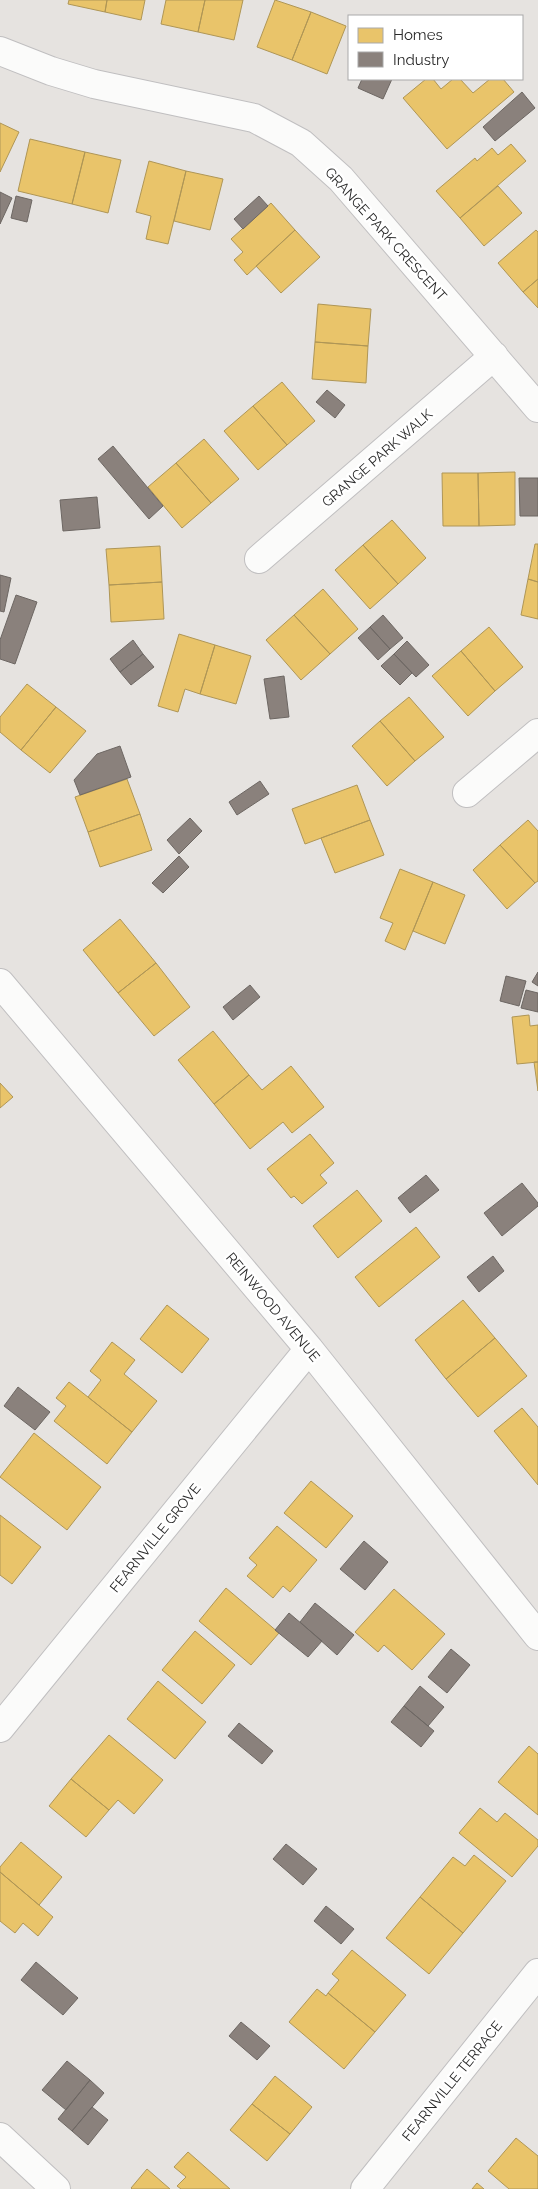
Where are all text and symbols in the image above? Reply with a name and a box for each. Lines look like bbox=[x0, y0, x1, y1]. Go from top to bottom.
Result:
legend bbox=[348, 15, 523, 80]
text: Homes bbox=[393, 26, 443, 44]
text: Industry bbox=[393, 51, 449, 69]
street label: GRANGE PARK CRESCENT bbox=[322, 164, 450, 304]
street label: GRANGE PARK WALK bbox=[319, 406, 435, 510]
street label: REINWOOD AVENUE bbox=[223, 1249, 323, 1365]
street label: FEARNVILLE GROVE bbox=[106, 1481, 204, 1595]
street label: FEARNVILLE TERRACE bbox=[399, 2018, 505, 2144]

